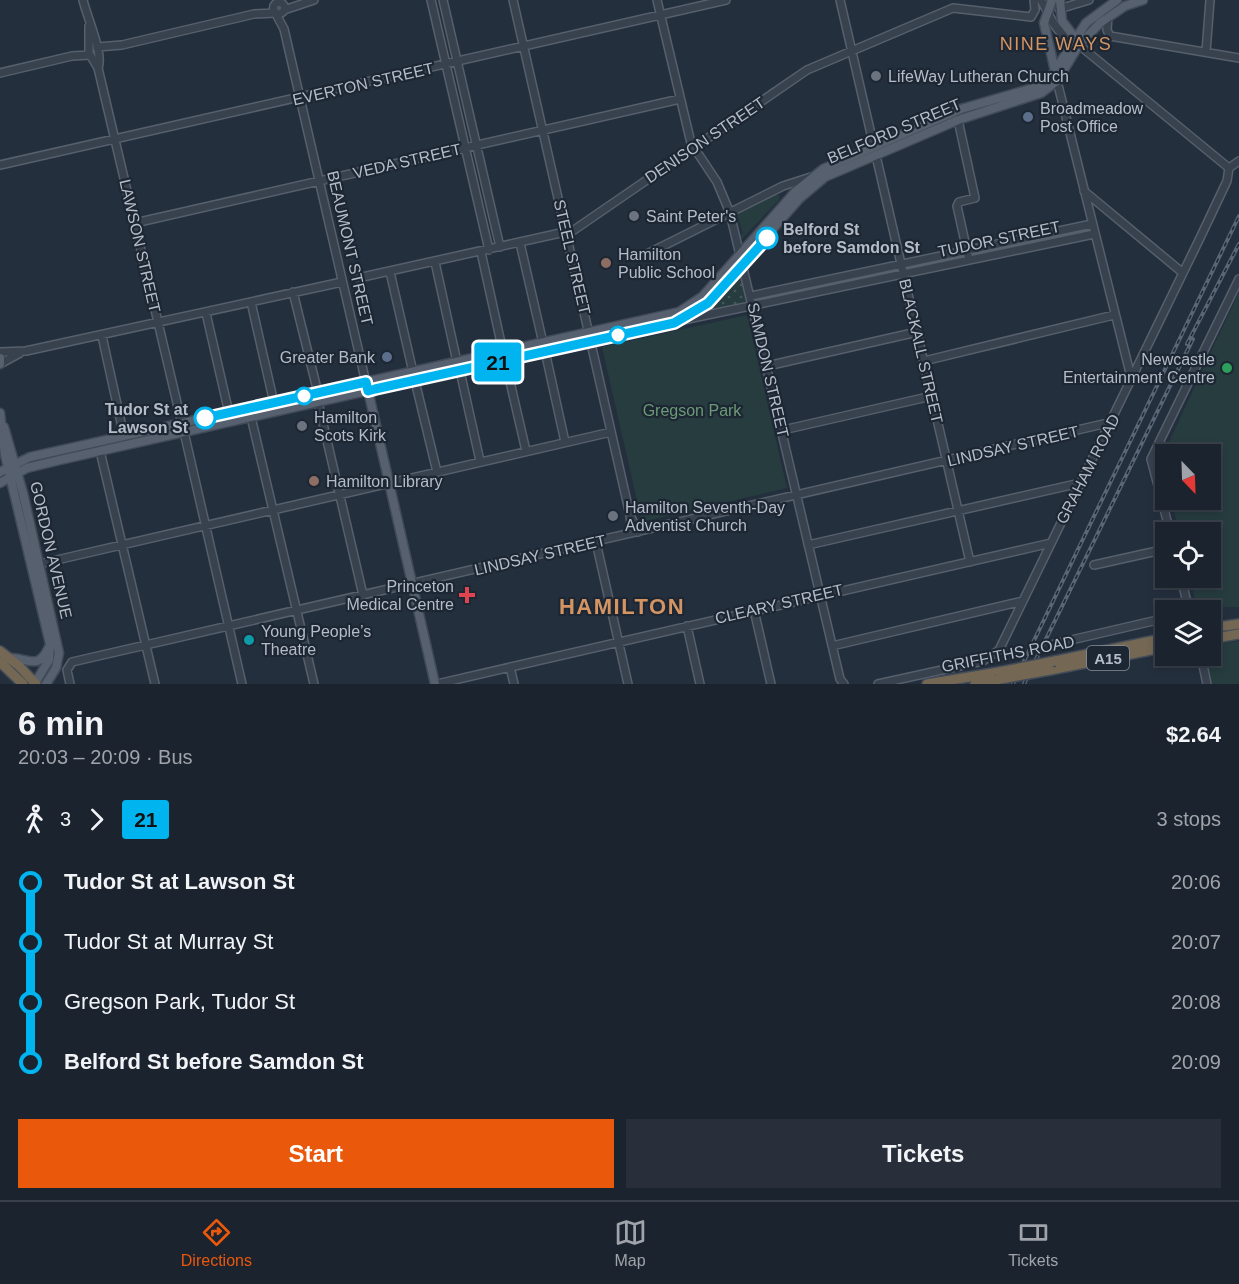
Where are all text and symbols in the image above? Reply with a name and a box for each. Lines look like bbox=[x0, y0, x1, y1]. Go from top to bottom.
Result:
district label: NINE WAYS bbox=[1000, 34, 1112, 54]
street label: EVERTON STREET bbox=[291, 59, 435, 109]
place label: LifeWay Lutheran Church bbox=[888, 68, 1069, 85]
marker: LifeWay Lutheran Church bbox=[869, 69, 883, 83]
street label: DENISON STREET bbox=[642, 94, 768, 186]
street label: BELFORD STREET bbox=[825, 95, 963, 167]
place label: Broadmeadow Post Office bbox=[1040, 100, 1144, 135]
marker: Broadmeadow Post Office bbox=[1021, 110, 1035, 124]
street label: VEDA STREET bbox=[351, 140, 463, 182]
street label: BEAUMONT STREET bbox=[324, 169, 376, 327]
street label: LAWSON STREET bbox=[116, 178, 164, 315]
street label: STEEL STREET bbox=[550, 198, 594, 316]
place label: Saint Peter's bbox=[646, 208, 736, 225]
marker: Saint Peter's bbox=[627, 209, 641, 223]
street label: TUDOR STREET bbox=[936, 218, 1062, 260]
place label: Belford St before Samdon St bbox=[783, 221, 921, 256]
marker: Belford St before Samdon St bbox=[756, 227, 778, 249]
place label: Hamilton Public School bbox=[618, 246, 715, 281]
marker: Hamilton Public School bbox=[599, 256, 613, 270]
street label: BLACKALL STREET bbox=[896, 277, 946, 425]
street label: SAMDON STREET bbox=[744, 301, 792, 439]
unlabelled marker bbox=[609, 326, 627, 344]
line badge: 21 bbox=[471, 342, 525, 382]
place label: Greater Bank bbox=[280, 349, 376, 366]
marker: Greater Bank bbox=[380, 350, 394, 364]
text: 21 bbox=[486, 351, 510, 374]
place label: Newcastle Entertainment Centre bbox=[1063, 351, 1215, 386]
marker: Newcastle Entertainment Centre bbox=[1220, 361, 1234, 375]
unlabelled marker bbox=[295, 387, 313, 405]
place label: Tudor St at Lawson St bbox=[105, 401, 189, 436]
park label: Gregson Park bbox=[643, 402, 742, 419]
marker: Tudor St at Lawson St bbox=[194, 407, 216, 429]
place label: Hamilton Scots Kirk bbox=[314, 409, 387, 444]
street label: GRAHAM ROAD bbox=[1053, 411, 1123, 527]
marker: Hamilton Scots Kirk bbox=[295, 419, 309, 433]
street label: LINDSAY STREET bbox=[946, 423, 1081, 469]
north arrow bbox=[1155, 444, 1221, 510]
map controls bbox=[1155, 444, 1221, 666]
place label: Hamilton Library bbox=[326, 473, 442, 490]
marker: Hamilton Library bbox=[307, 474, 321, 488]
street label: GORDON AVENUE bbox=[27, 480, 75, 620]
place label: Hamilton Seventh-Day Adventist Church bbox=[625, 499, 785, 534]
marker: Hamilton Seventh-Day Adventist Church bbox=[606, 509, 620, 523]
button: locate bbox=[1155, 522, 1221, 588]
street label: LINDSAY STREET bbox=[473, 532, 608, 578]
place label: Princeton Medical Centre bbox=[346, 578, 454, 613]
street label: CLEARY STREET bbox=[713, 581, 845, 627]
marker: Princeton Medical Centre bbox=[458, 586, 476, 604]
district label: HAMILTON bbox=[559, 594, 685, 619]
button: layers bbox=[1155, 600, 1221, 666]
place label: Young People’s Theatre bbox=[261, 623, 371, 658]
marker: Young People’s Theatre bbox=[242, 633, 256, 647]
street label: GRIFFITHS ROAD bbox=[940, 633, 1076, 675]
road number: A15 bbox=[1087, 646, 1129, 670]
text: 6 min bbox=[18, 705, 104, 742]
text: $2.64 bbox=[1166, 722, 1221, 747]
text: 20:03 – 20:09 · Bus bbox=[18, 746, 193, 768]
icon: walk bbox=[18, 803, 51, 836]
icon: forward bbox=[80, 803, 113, 836]
text: 3 bbox=[60, 808, 71, 830]
text: 21 bbox=[134, 808, 157, 831]
text: 3 stops bbox=[1157, 808, 1221, 830]
text: Tudor St at Lawson St bbox=[64, 869, 295, 894]
text: 20:06 bbox=[1171, 871, 1221, 893]
text: Tudor St at Murray St bbox=[64, 929, 273, 954]
text: 20:07 bbox=[1171, 931, 1221, 953]
text: Gregson Park, Tudor St bbox=[64, 989, 295, 1014]
text: 20:08 bbox=[1171, 991, 1221, 1013]
text: Belford St before Samdon St bbox=[64, 1049, 363, 1074]
text: 20:09 bbox=[1171, 1051, 1221, 1073]
button: Start bbox=[18, 1119, 614, 1188]
button: Tickets bbox=[626, 1119, 1221, 1188]
tab: Directions bbox=[181, 1216, 252, 1270]
tab: Map bbox=[614, 1216, 647, 1270]
tab: Tickets bbox=[1008, 1216, 1058, 1270]

